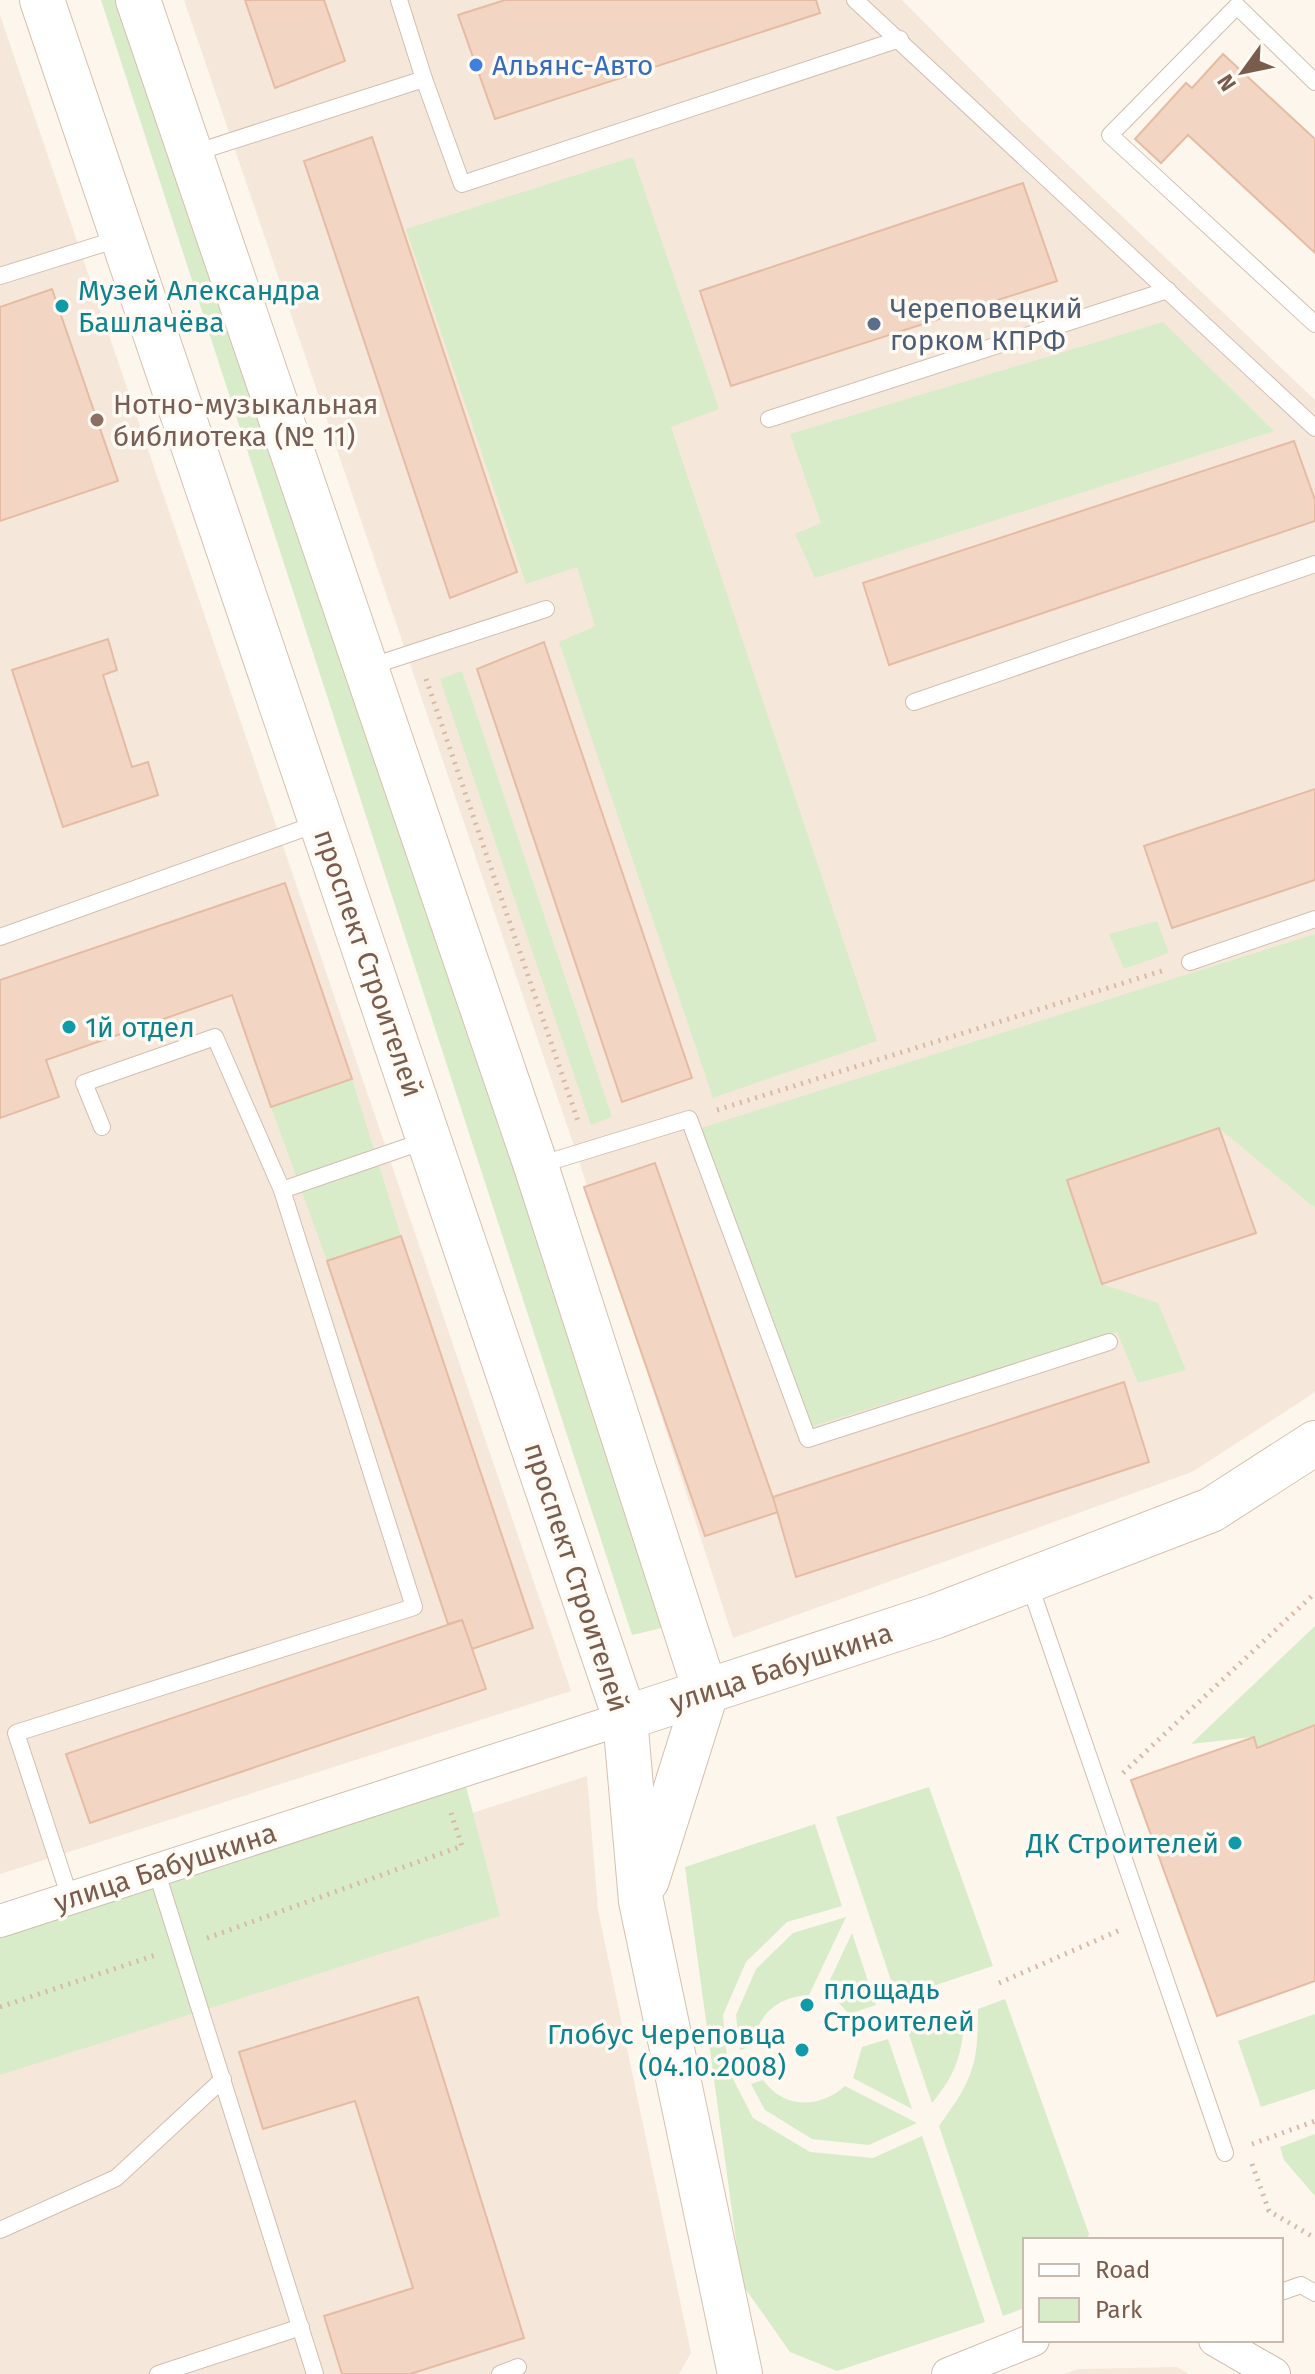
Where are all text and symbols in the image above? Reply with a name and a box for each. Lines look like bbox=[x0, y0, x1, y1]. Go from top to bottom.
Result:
north arrow bbox=[1203, 32, 1283, 112]
place label: Альянс-Авто bbox=[492, 49, 653, 82]
marker: Альянс-Авто bbox=[467, 56, 485, 74]
text: N bbox=[1211, 69, 1242, 96]
place label: Музей Александра Башлачёва bbox=[78, 274, 321, 339]
place label: Череповецкий горком КПРФ bbox=[890, 292, 1083, 357]
marker: Музей Александра Башлачёва bbox=[53, 297, 71, 315]
marker: Череповецкий горком КПРФ bbox=[865, 315, 883, 333]
place label: Нотно-музыкальная библиотека (№ 11) bbox=[113, 388, 378, 453]
marker: Нотно-музыкальная библиотека (№ 11) bbox=[88, 411, 106, 429]
street label: проспект Строителей bbox=[307, 825, 430, 1101]
place label: 1й отдел bbox=[85, 1011, 195, 1044]
marker: 1й отдел bbox=[60, 1018, 78, 1036]
street label: проспект Строителей bbox=[517, 1438, 636, 1716]
street label: улица Бабушкина bbox=[666, 1616, 897, 1719]
street label: улица Бабушкина bbox=[50, 1816, 281, 1919]
place label: ДК Строителей bbox=[1025, 1827, 1219, 1860]
marker: ДК Строителей bbox=[1226, 1834, 1244, 1852]
place label: площадь Строителей bbox=[823, 1973, 975, 2038]
marker: площадь Строителей bbox=[798, 1996, 816, 2014]
place label: Глобус Череповца (04.10.2008) bbox=[547, 2018, 786, 2083]
marker: Глобус Череповца (04.10.2008) bbox=[793, 2041, 811, 2059]
legend bbox=[1023, 2238, 1283, 2342]
text: Road bbox=[1095, 2256, 1150, 2284]
text: Park bbox=[1095, 2296, 1143, 2324]

